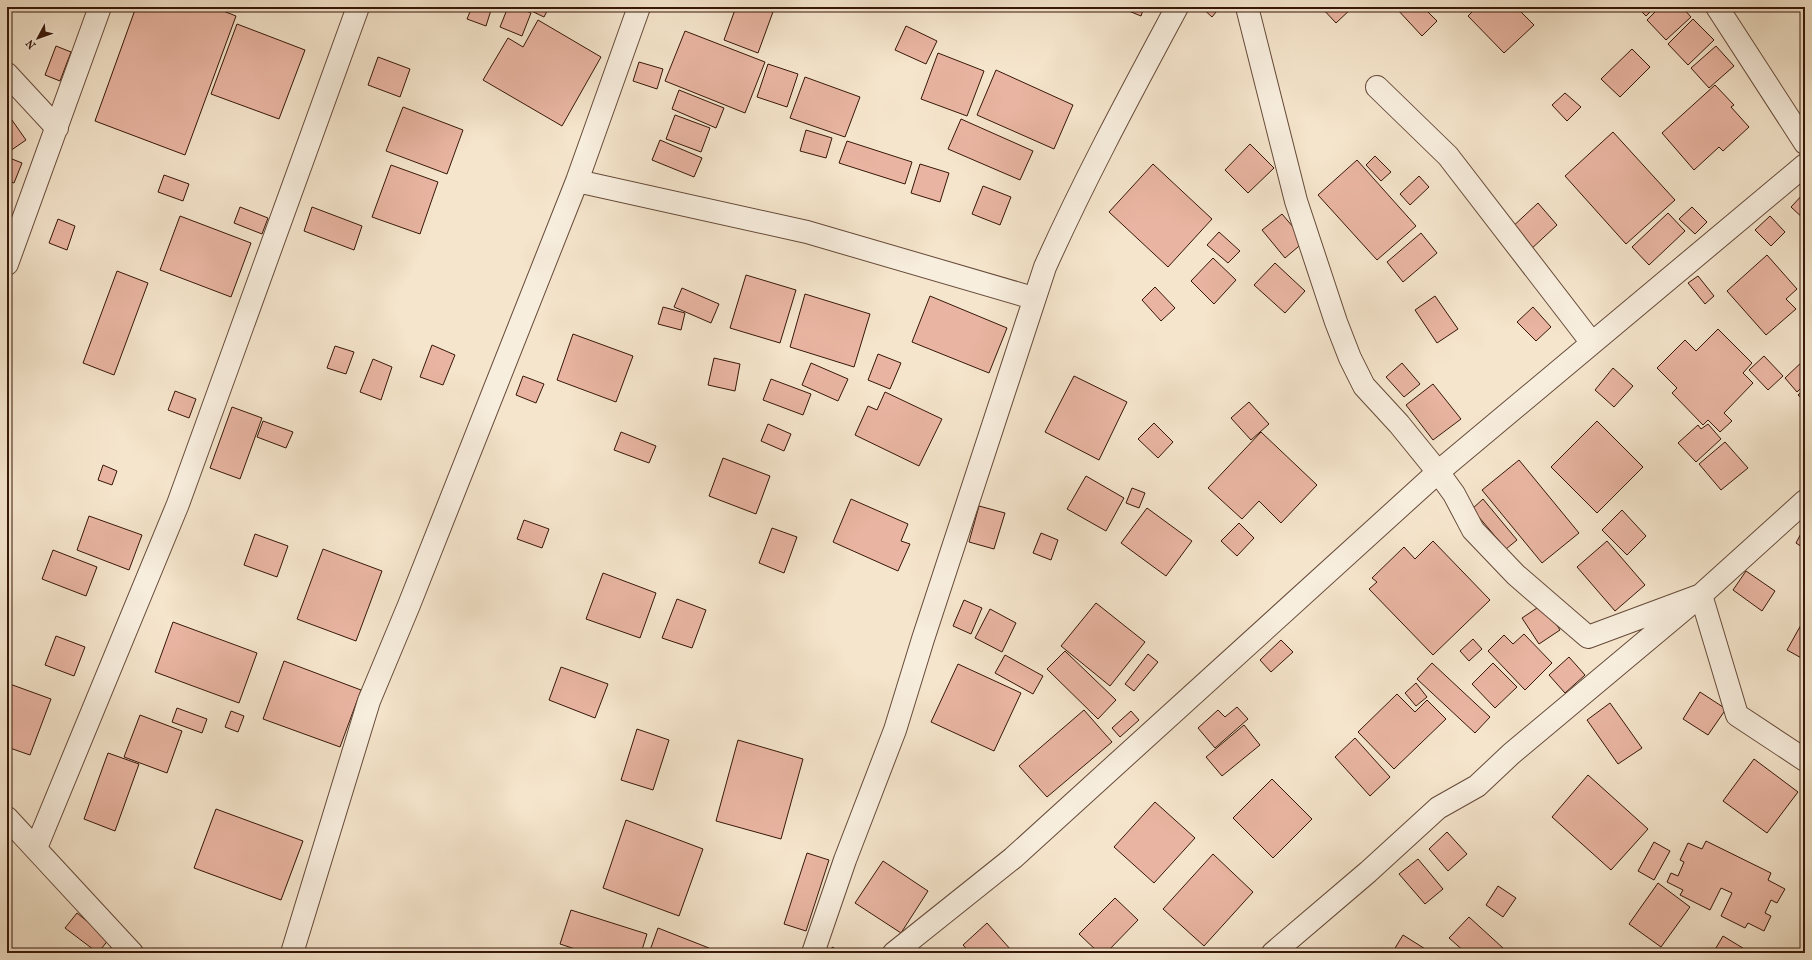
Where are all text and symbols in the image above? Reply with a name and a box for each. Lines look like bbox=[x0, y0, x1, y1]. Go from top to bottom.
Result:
north arrow bbox=[18, 18, 58, 58]
text: N bbox=[23, 36, 38, 52]

